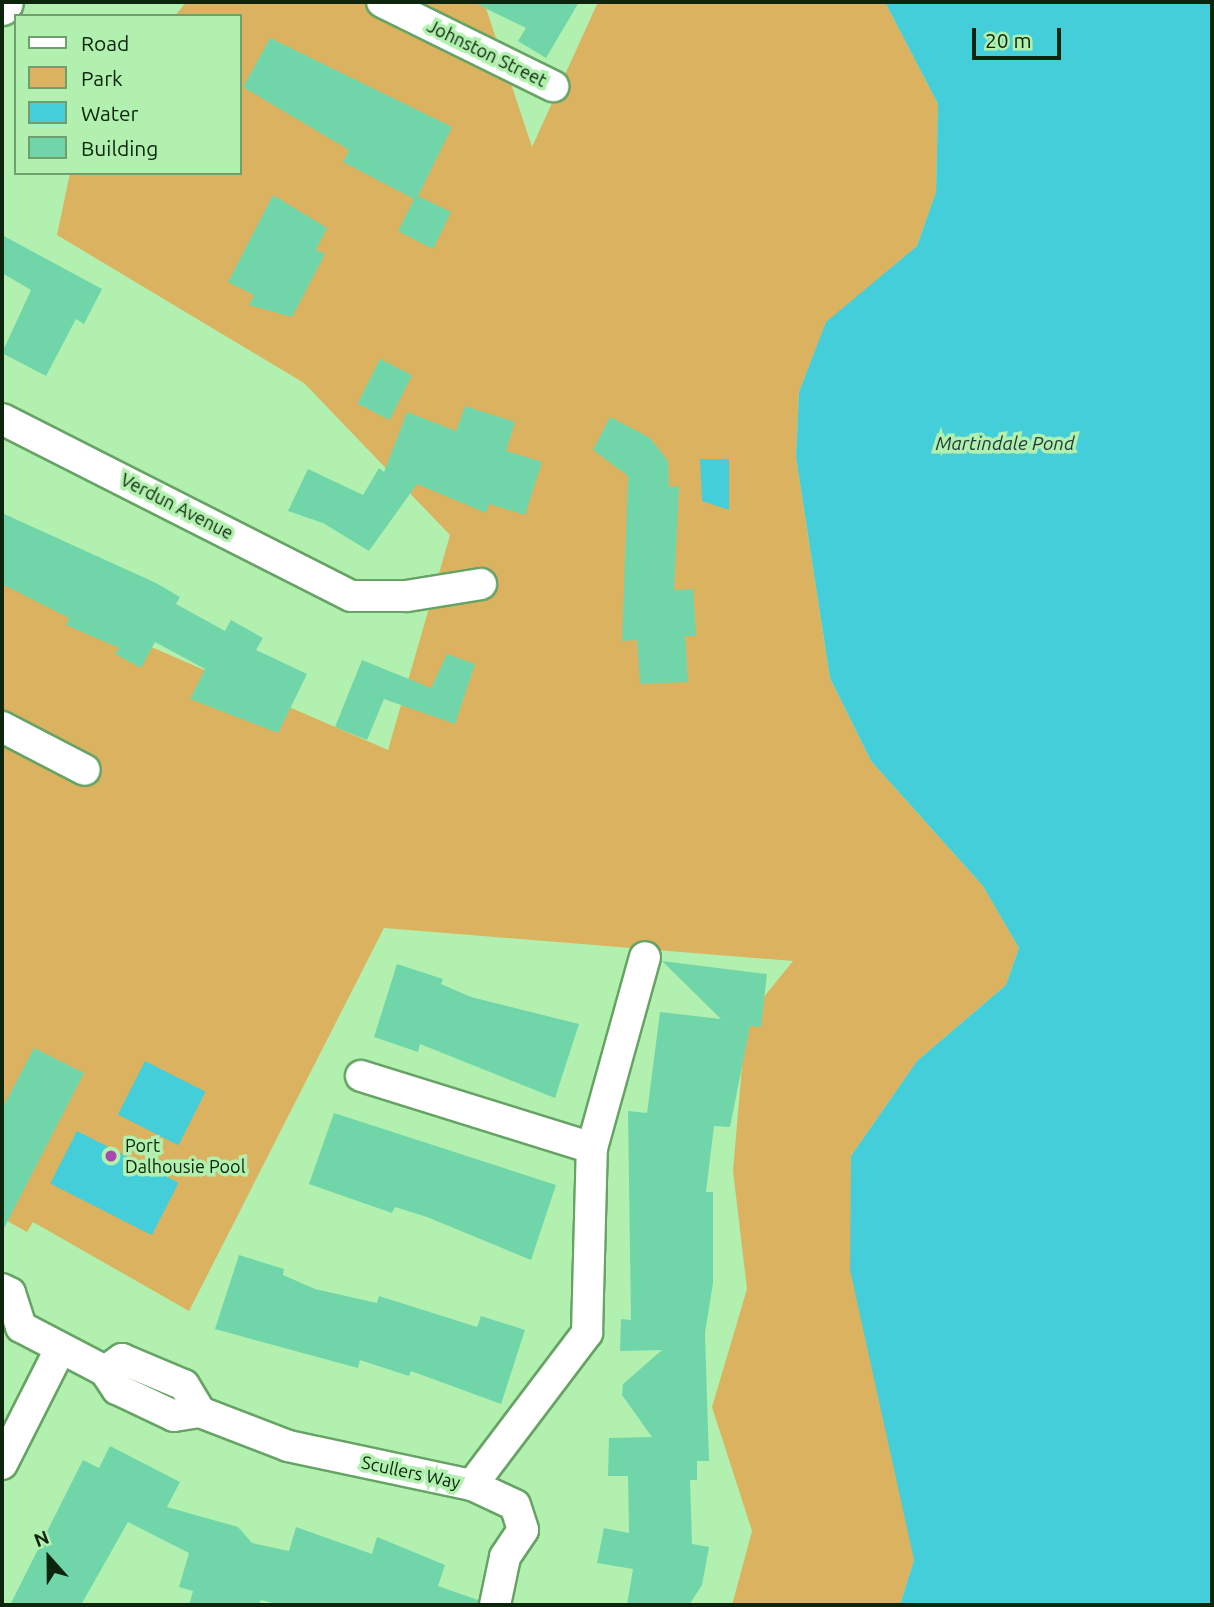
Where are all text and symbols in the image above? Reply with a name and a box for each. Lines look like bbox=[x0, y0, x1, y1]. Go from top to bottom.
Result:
legend bbox=[14, 14, 242, 175]
scale bar bbox=[976, 14, 1065, 58]
street label: Johnston Street bbox=[424, 15, 550, 91]
text: 20 m bbox=[985, 28, 1032, 52]
text: Road bbox=[81, 31, 129, 55]
text: Park bbox=[81, 66, 123, 90]
text: Water bbox=[81, 101, 139, 125]
text: Building bbox=[81, 136, 158, 160]
water label: Martindale Pond bbox=[936, 433, 1074, 455]
street label: Verdun Avenue bbox=[117, 468, 237, 544]
place label: Port Dalhousie Pool bbox=[125, 1135, 245, 1178]
marker: Port Dalhousie Pool bbox=[103, 1148, 119, 1164]
street label: Scullers Way bbox=[360, 1451, 462, 1493]
north arrow bbox=[14, 1523, 84, 1593]
text: N bbox=[31, 1526, 52, 1551]

